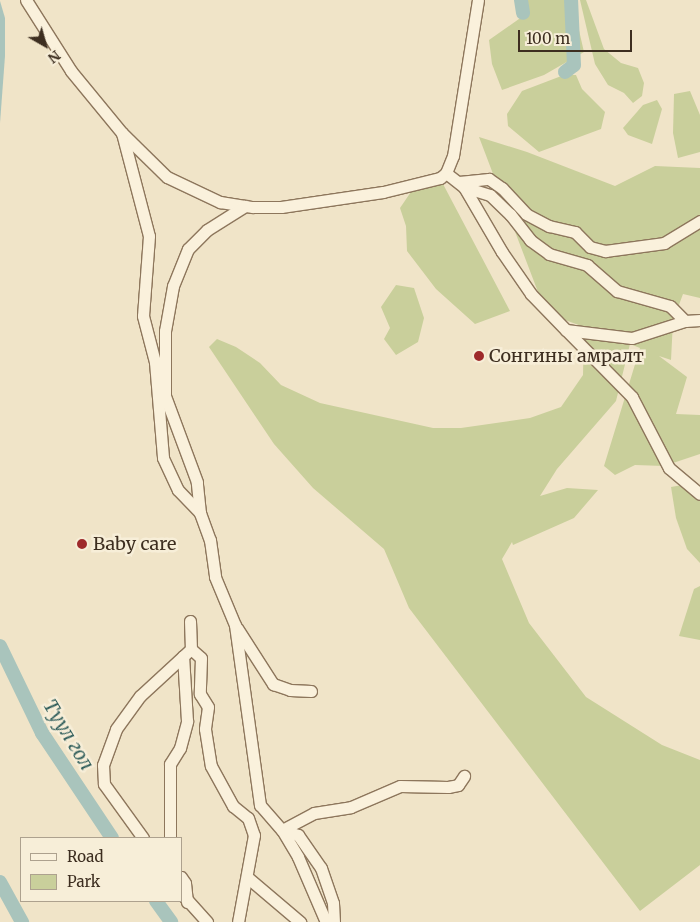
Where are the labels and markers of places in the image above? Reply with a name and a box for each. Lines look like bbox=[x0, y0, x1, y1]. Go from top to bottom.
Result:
place label: Сонгины амралт bbox=[489, 345, 644, 367]
marker: Сонгины амралт bbox=[473, 350, 485, 362]
place label: Baby care bbox=[93, 533, 176, 555]
marker: Baby care bbox=[75, 537, 89, 551]

